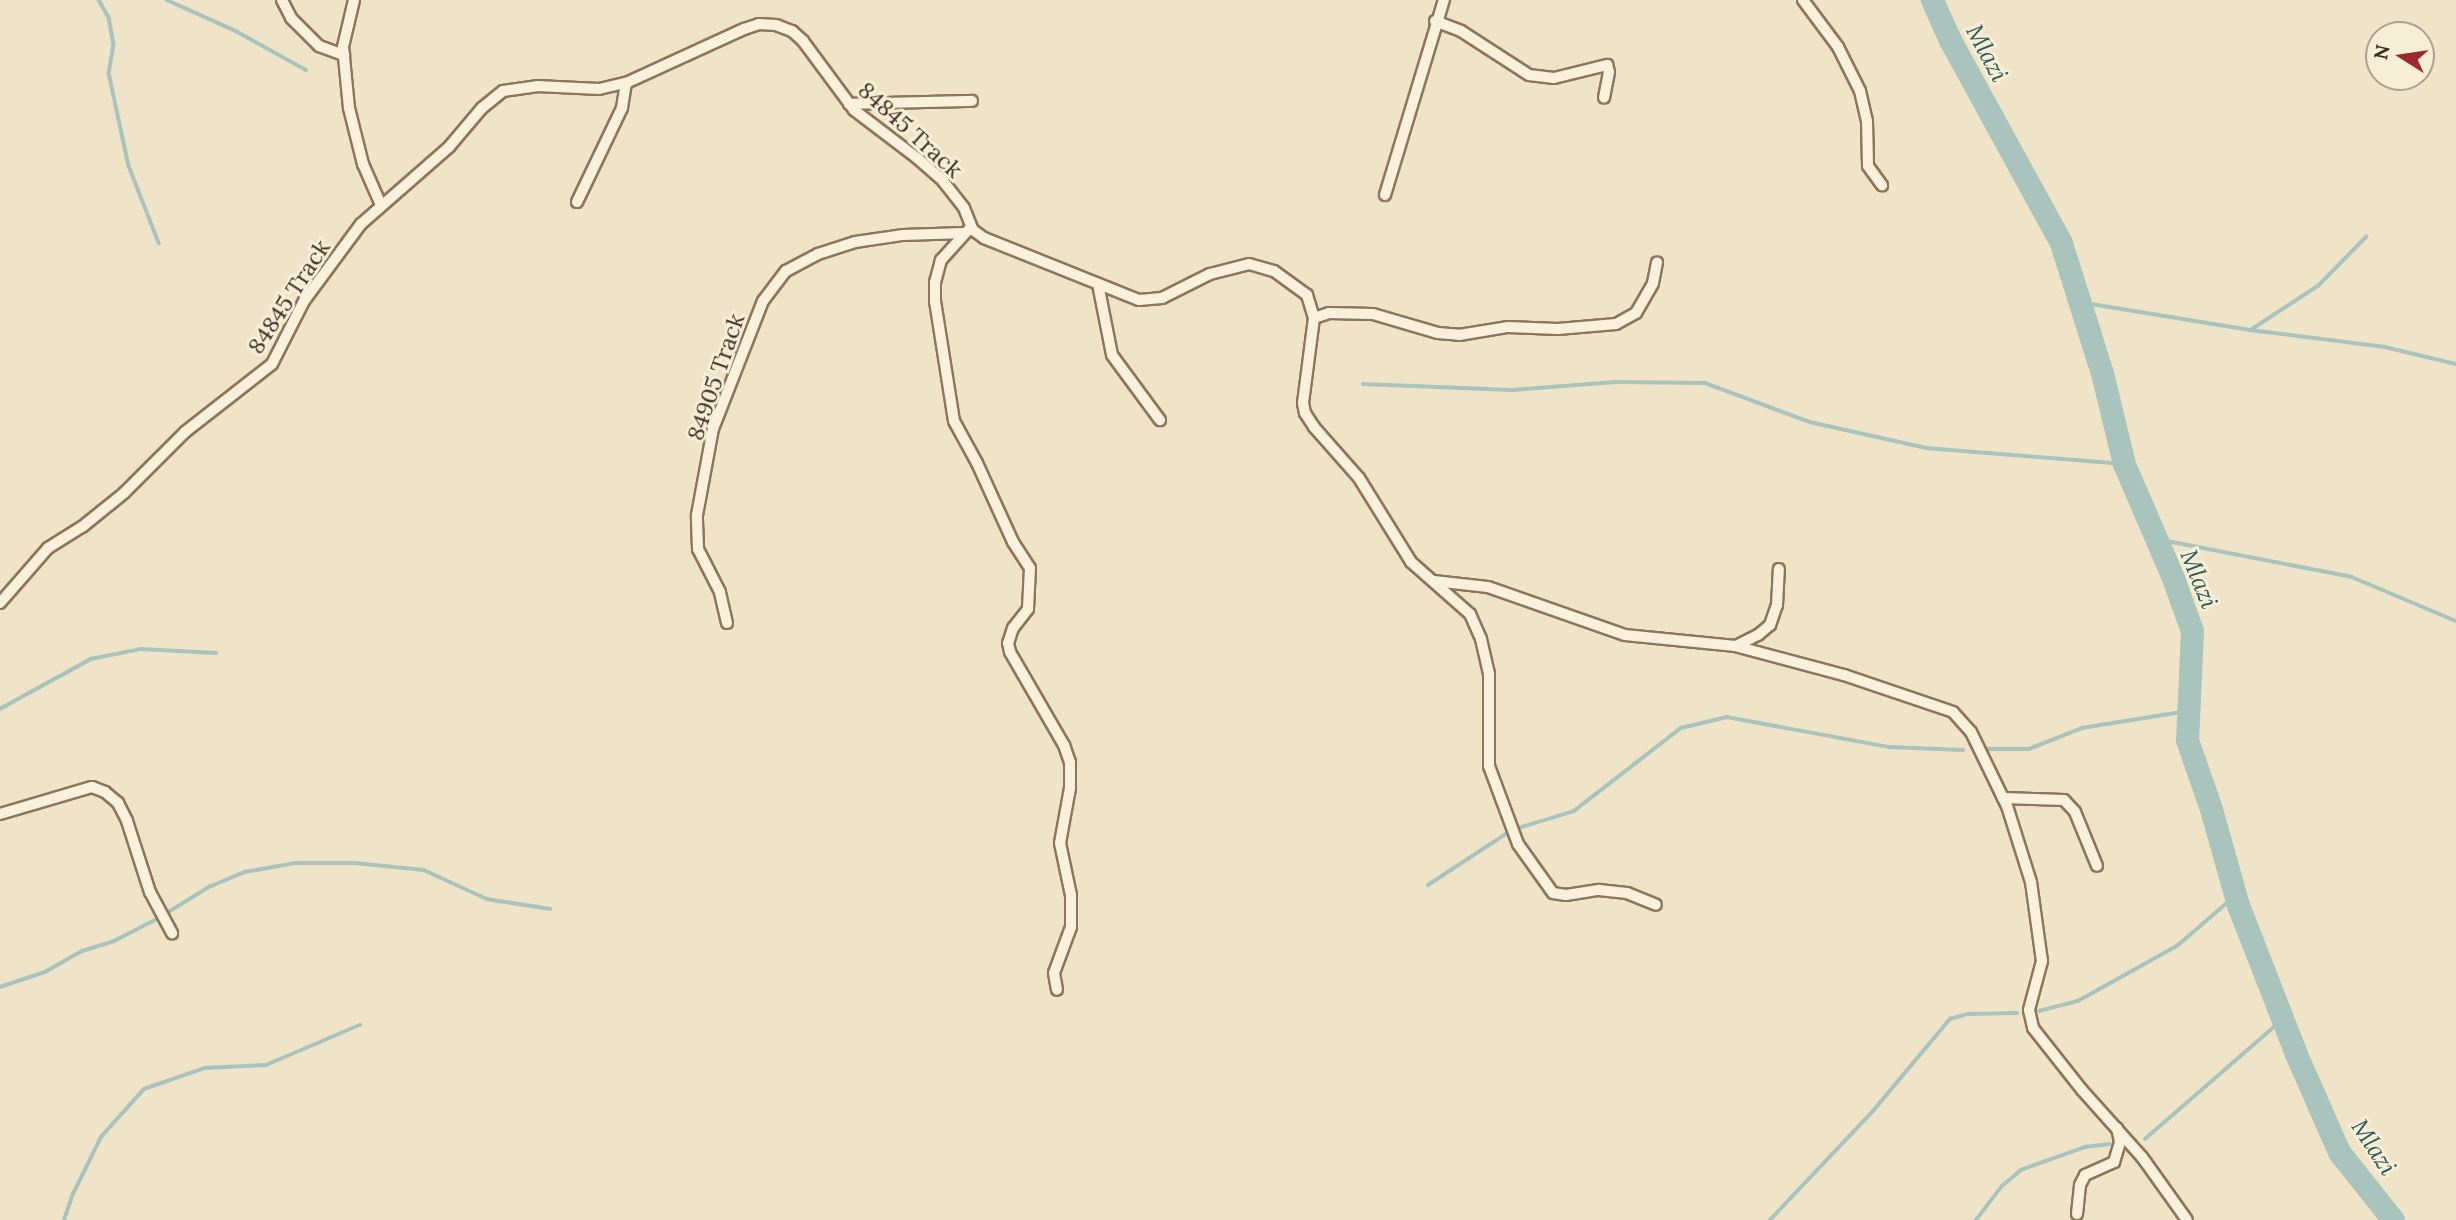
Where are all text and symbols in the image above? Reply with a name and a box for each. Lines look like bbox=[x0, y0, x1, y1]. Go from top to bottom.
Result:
water label: Mlazi bbox=[1960, 19, 2014, 87]
north arrow bbox=[2365, 21, 2435, 91]
text: N bbox=[2368, 42, 2395, 62]
street label: 84845 Track bbox=[852, 76, 968, 184]
street label: 84845 Track bbox=[242, 235, 336, 359]
street label: 84905 Track bbox=[681, 310, 751, 444]
water label: Mlazi bbox=[2174, 545, 2224, 613]
water label: Mlazi bbox=[2345, 1114, 2403, 1180]

